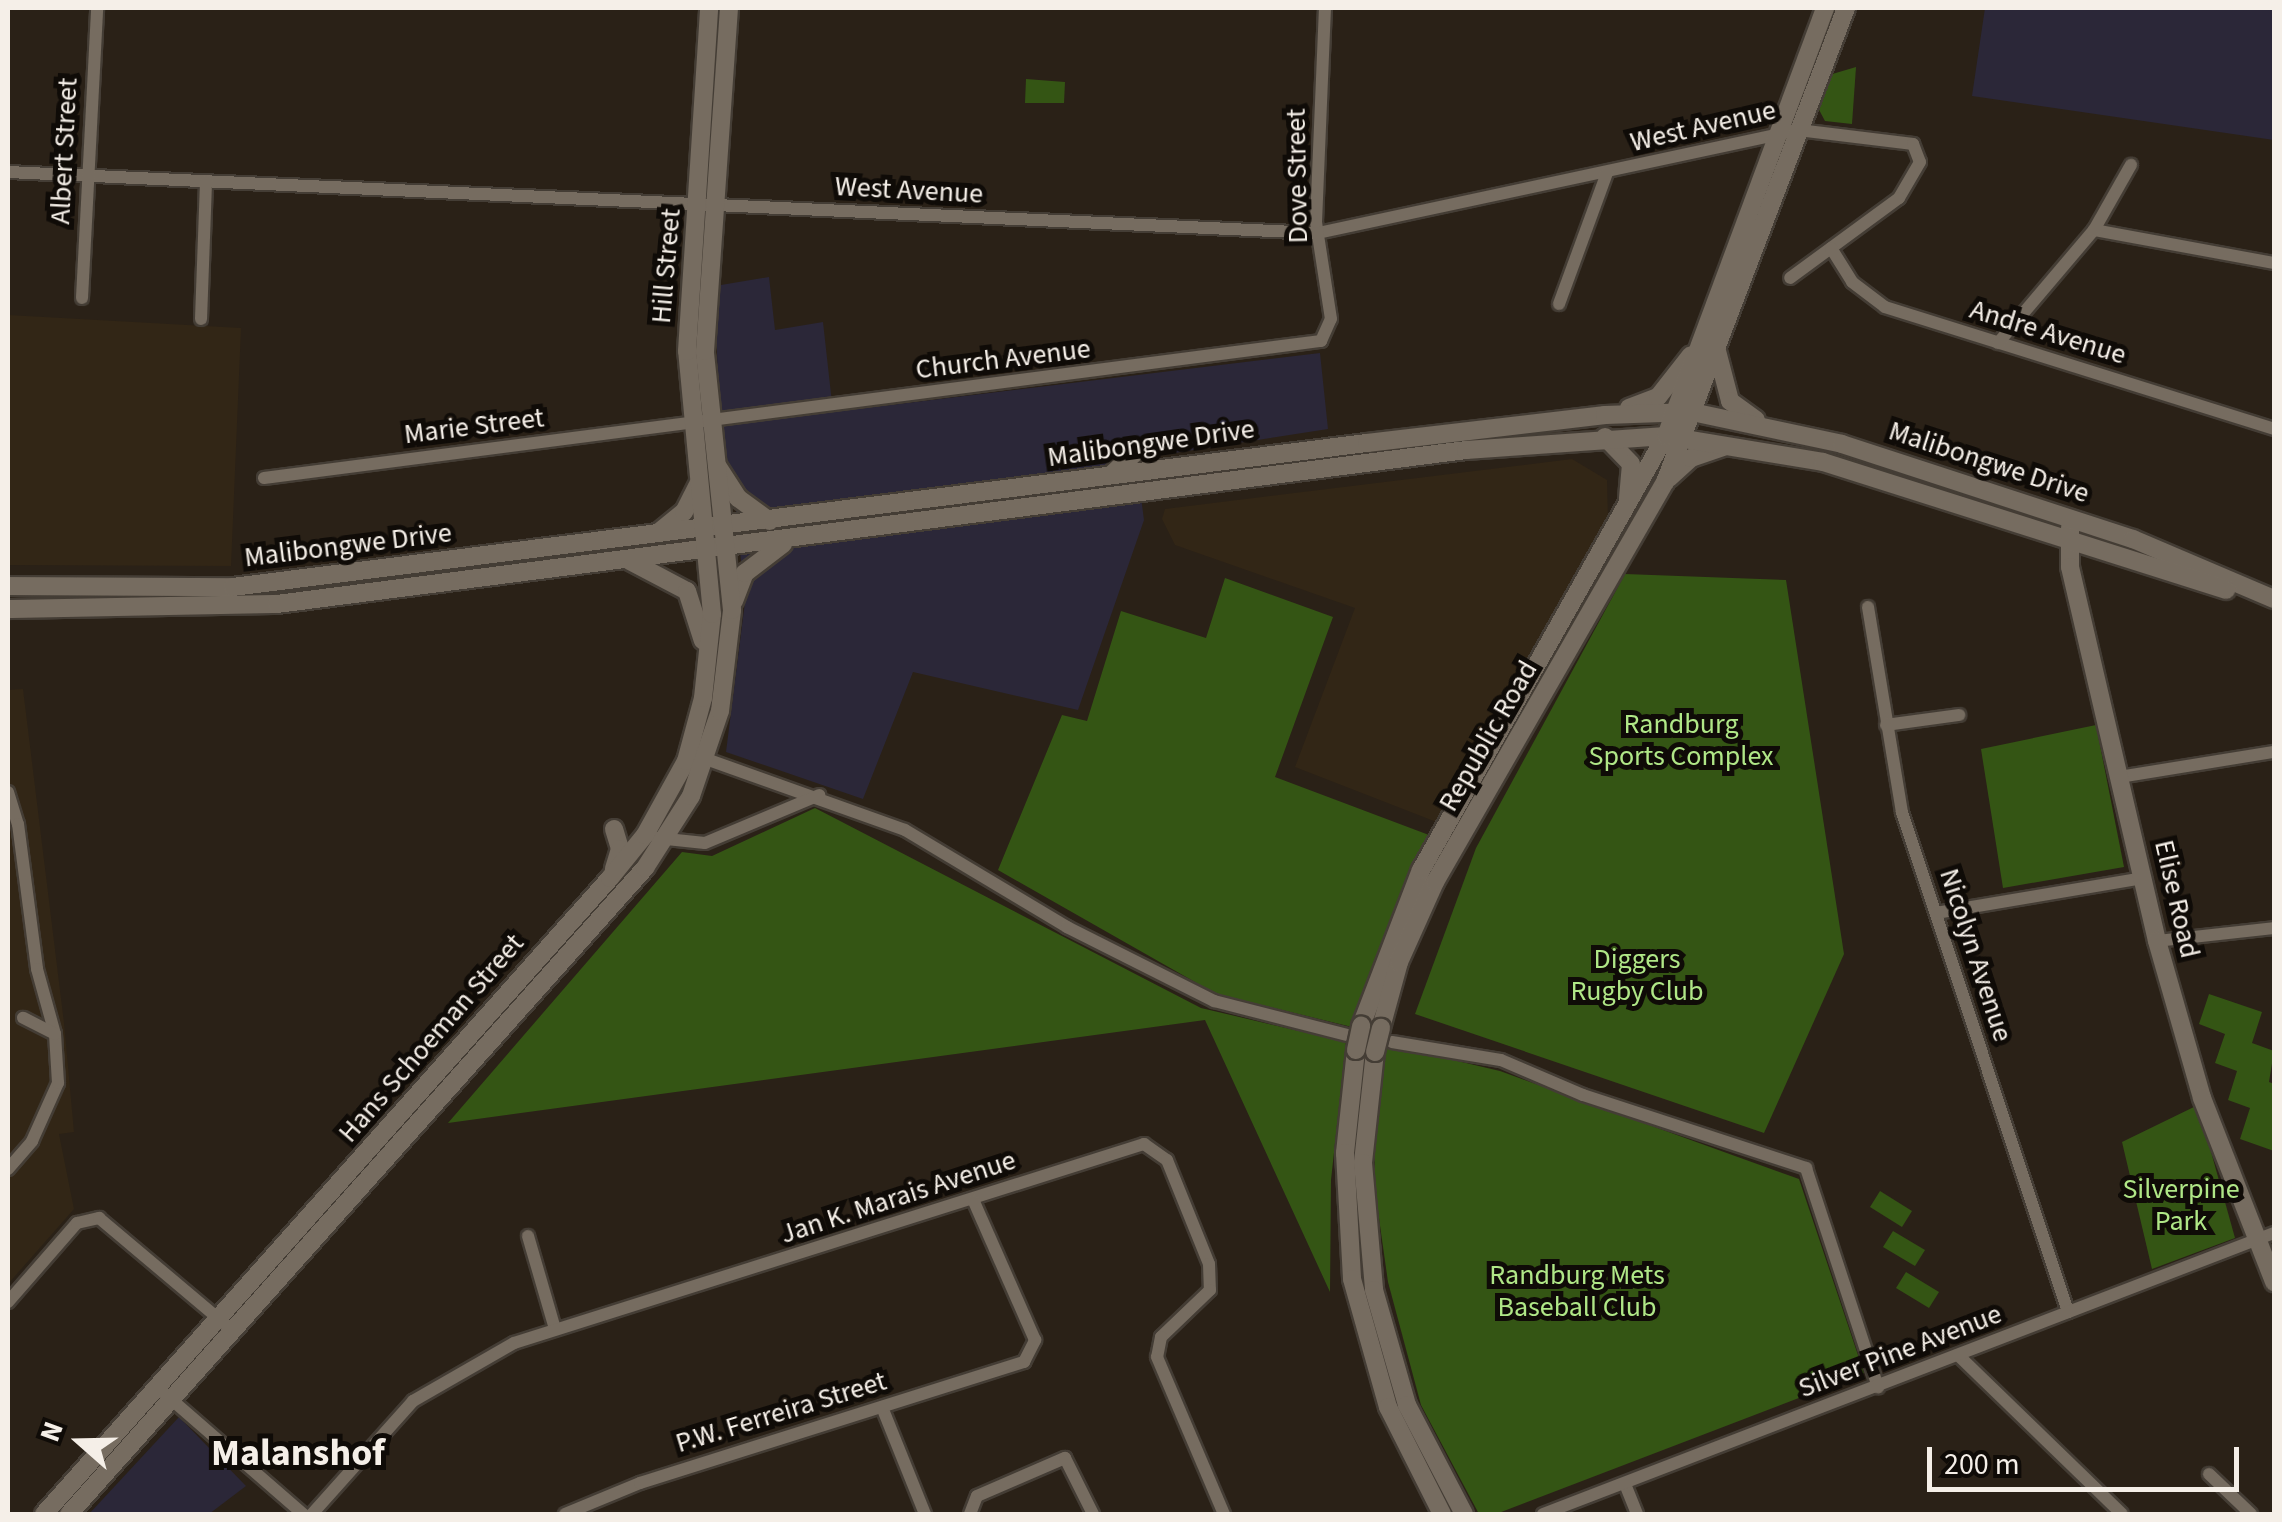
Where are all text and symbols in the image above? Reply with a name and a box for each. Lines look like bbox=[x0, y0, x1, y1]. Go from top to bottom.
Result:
street label: Albert Street bbox=[43, 77, 85, 225]
street label: West Avenue bbox=[1627, 93, 1779, 159]
street label: Dove Street bbox=[1279, 108, 1315, 244]
street label: West Avenue bbox=[834, 169, 984, 211]
street label: Hill Street bbox=[644, 207, 688, 325]
street label: Andre Avenue bbox=[1966, 292, 2130, 372]
street label: Church Avenue bbox=[914, 332, 1092, 386]
street label: Marie Street bbox=[402, 401, 546, 451]
street label: Malibongwe Drive bbox=[1045, 412, 1257, 474]
street label: Malibongwe Drive bbox=[1885, 414, 2093, 510]
street label: Malibongwe Drive bbox=[242, 516, 454, 574]
street label: Republic Road bbox=[1431, 655, 1545, 817]
park label: Randburg Sports Complex bbox=[1588, 707, 1774, 773]
street label: Elise Road bbox=[2147, 837, 2207, 961]
street label: Nicolyn Avenue bbox=[1932, 864, 2020, 1046]
street label: Hans Schoeman Street bbox=[331, 927, 531, 1149]
park label: Diggers Rugby Club bbox=[1570, 942, 1704, 1008]
street label: Jan K. Marais Avenue bbox=[776, 1143, 1020, 1251]
park label: Silverpine Park bbox=[2122, 1172, 2240, 1238]
park label: Randburg Mets Baseball Club bbox=[1489, 1258, 1665, 1324]
street label: Silver Pine Avenue bbox=[1794, 1297, 2006, 1405]
street label: P.W. Ferreira Street bbox=[672, 1364, 890, 1460]
north arrow bbox=[30, 1392, 130, 1492]
text: N bbox=[30, 1416, 74, 1447]
scale bar bbox=[1932, 1427, 2244, 1489]
district label: Malanshof bbox=[211, 1431, 385, 1477]
text: 200 m bbox=[1944, 1443, 2020, 1486]

